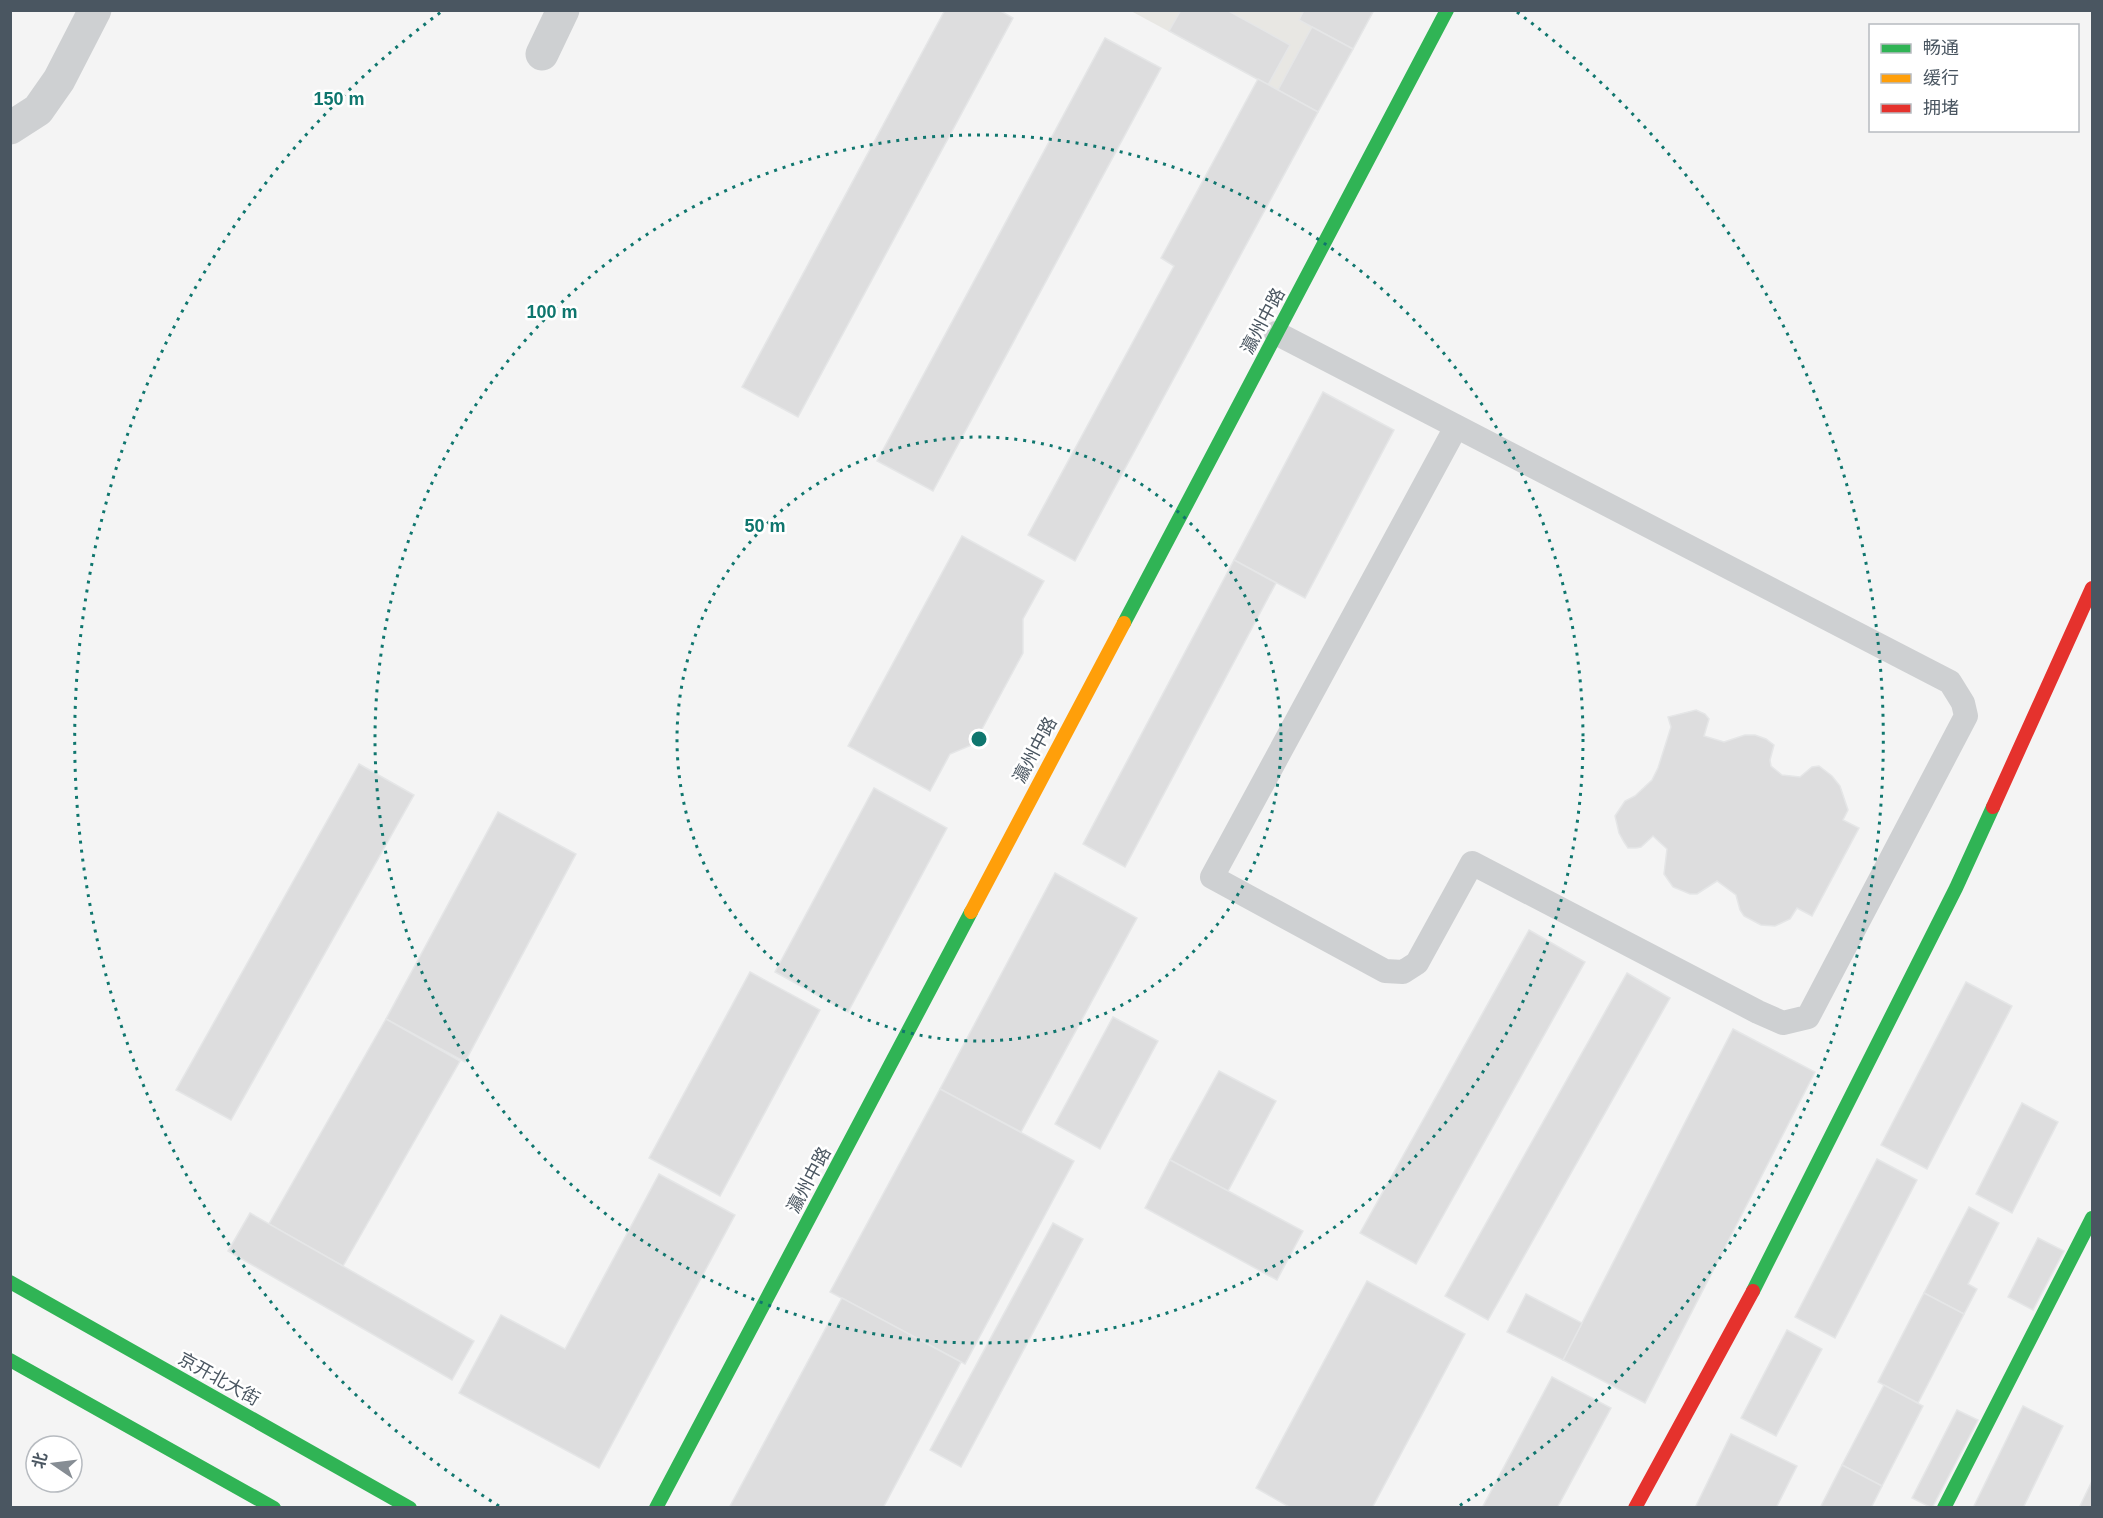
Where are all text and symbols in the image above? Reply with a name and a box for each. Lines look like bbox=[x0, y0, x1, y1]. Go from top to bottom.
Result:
legend bbox=[1869, 24, 2079, 132]
text: 畅通 bbox=[1923, 38, 1959, 58]
text: 缓行 bbox=[1923, 68, 1959, 88]
text: 150 m bbox=[313, 89, 365, 109]
text: 拥堵 bbox=[1923, 98, 1959, 118]
street label: 瀛州中路 bbox=[1237, 285, 1289, 357]
text: 100 m bbox=[526, 302, 578, 322]
text: 50 m bbox=[744, 516, 786, 536]
street label: 瀛州中路 bbox=[1009, 714, 1061, 786]
centre of rings bbox=[969, 729, 989, 749]
street label: 瀛州中路 bbox=[783, 1144, 835, 1216]
street label: 京开北大街 bbox=[175, 1348, 263, 1410]
north arrow bbox=[24, 1434, 84, 1494]
text: 北 bbox=[30, 1451, 50, 1470]

